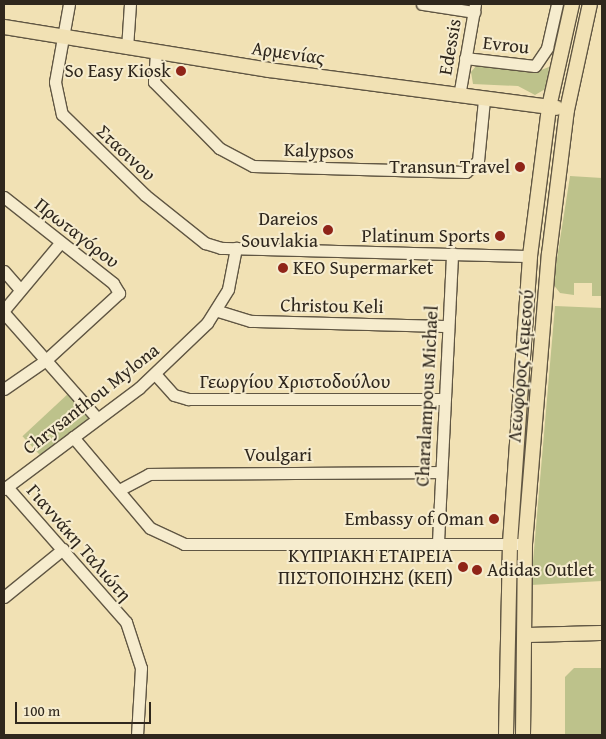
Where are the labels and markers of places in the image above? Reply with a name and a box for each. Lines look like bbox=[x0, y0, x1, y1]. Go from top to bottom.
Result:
place label: So Easy Kiosk bbox=[65, 60, 171, 82]
marker: So Easy Kiosk bbox=[175, 65, 187, 77]
place label: Transun Travel bbox=[389, 156, 510, 178]
marker: Transun Travel bbox=[514, 161, 526, 173]
place label: Dareios Souvlakia bbox=[241, 208, 318, 252]
marker: Dareios Souvlakia bbox=[322, 224, 334, 236]
place label: Platinum Sports bbox=[361, 225, 490, 247]
marker: Platinum Sports bbox=[494, 230, 506, 242]
place label: KEO Supermarket bbox=[293, 257, 433, 279]
marker: KEO Supermarket bbox=[277, 262, 289, 274]
place label: Embassy of Oman bbox=[345, 508, 484, 530]
marker: Embassy of Oman bbox=[488, 513, 500, 525]
place label: ΚΥΠΡΙΑΚΗ ΕΤΑΙΡΕΙΑ ΠΙΣΤΟΠΟΙΗΣΗΣ (ΚΕΠ) bbox=[278, 545, 453, 589]
place label: Adidas Outlet bbox=[487, 559, 594, 581]
marker: ΚΥΠΡΙΑΚΗ ΕΤΑΙΡΕΙΑ ΠΙΣΤΟΠΟΙΗΣΗΣ (ΚΕΠ) bbox=[457, 561, 469, 573]
marker: Adidas Outlet bbox=[471, 564, 483, 576]

